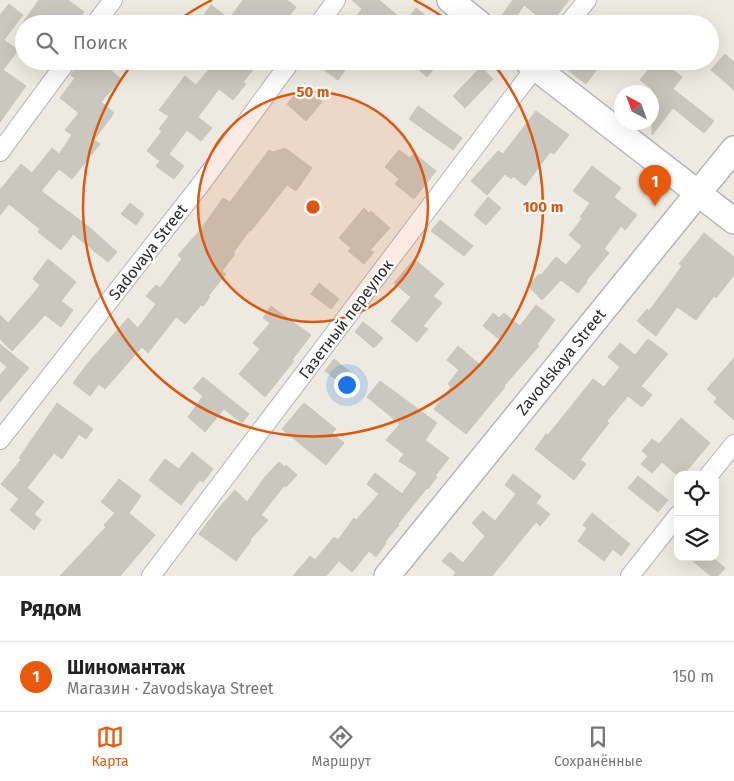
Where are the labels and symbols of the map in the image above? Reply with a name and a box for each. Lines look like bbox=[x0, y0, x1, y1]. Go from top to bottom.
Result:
text: 50 m bbox=[296, 83, 330, 101]
north arrow bbox=[614, 85, 659, 130]
pin: 1 bbox=[639, 165, 671, 206]
centre of rings bbox=[304, 198, 322, 216]
text: 100 m bbox=[523, 198, 563, 216]
street label: Sadovaya Street bbox=[105, 200, 191, 304]
street label: Газетный переулок bbox=[295, 255, 398, 382]
street label: Zavodskaya Street bbox=[512, 305, 610, 419]
your location bbox=[334, 372, 360, 398]

